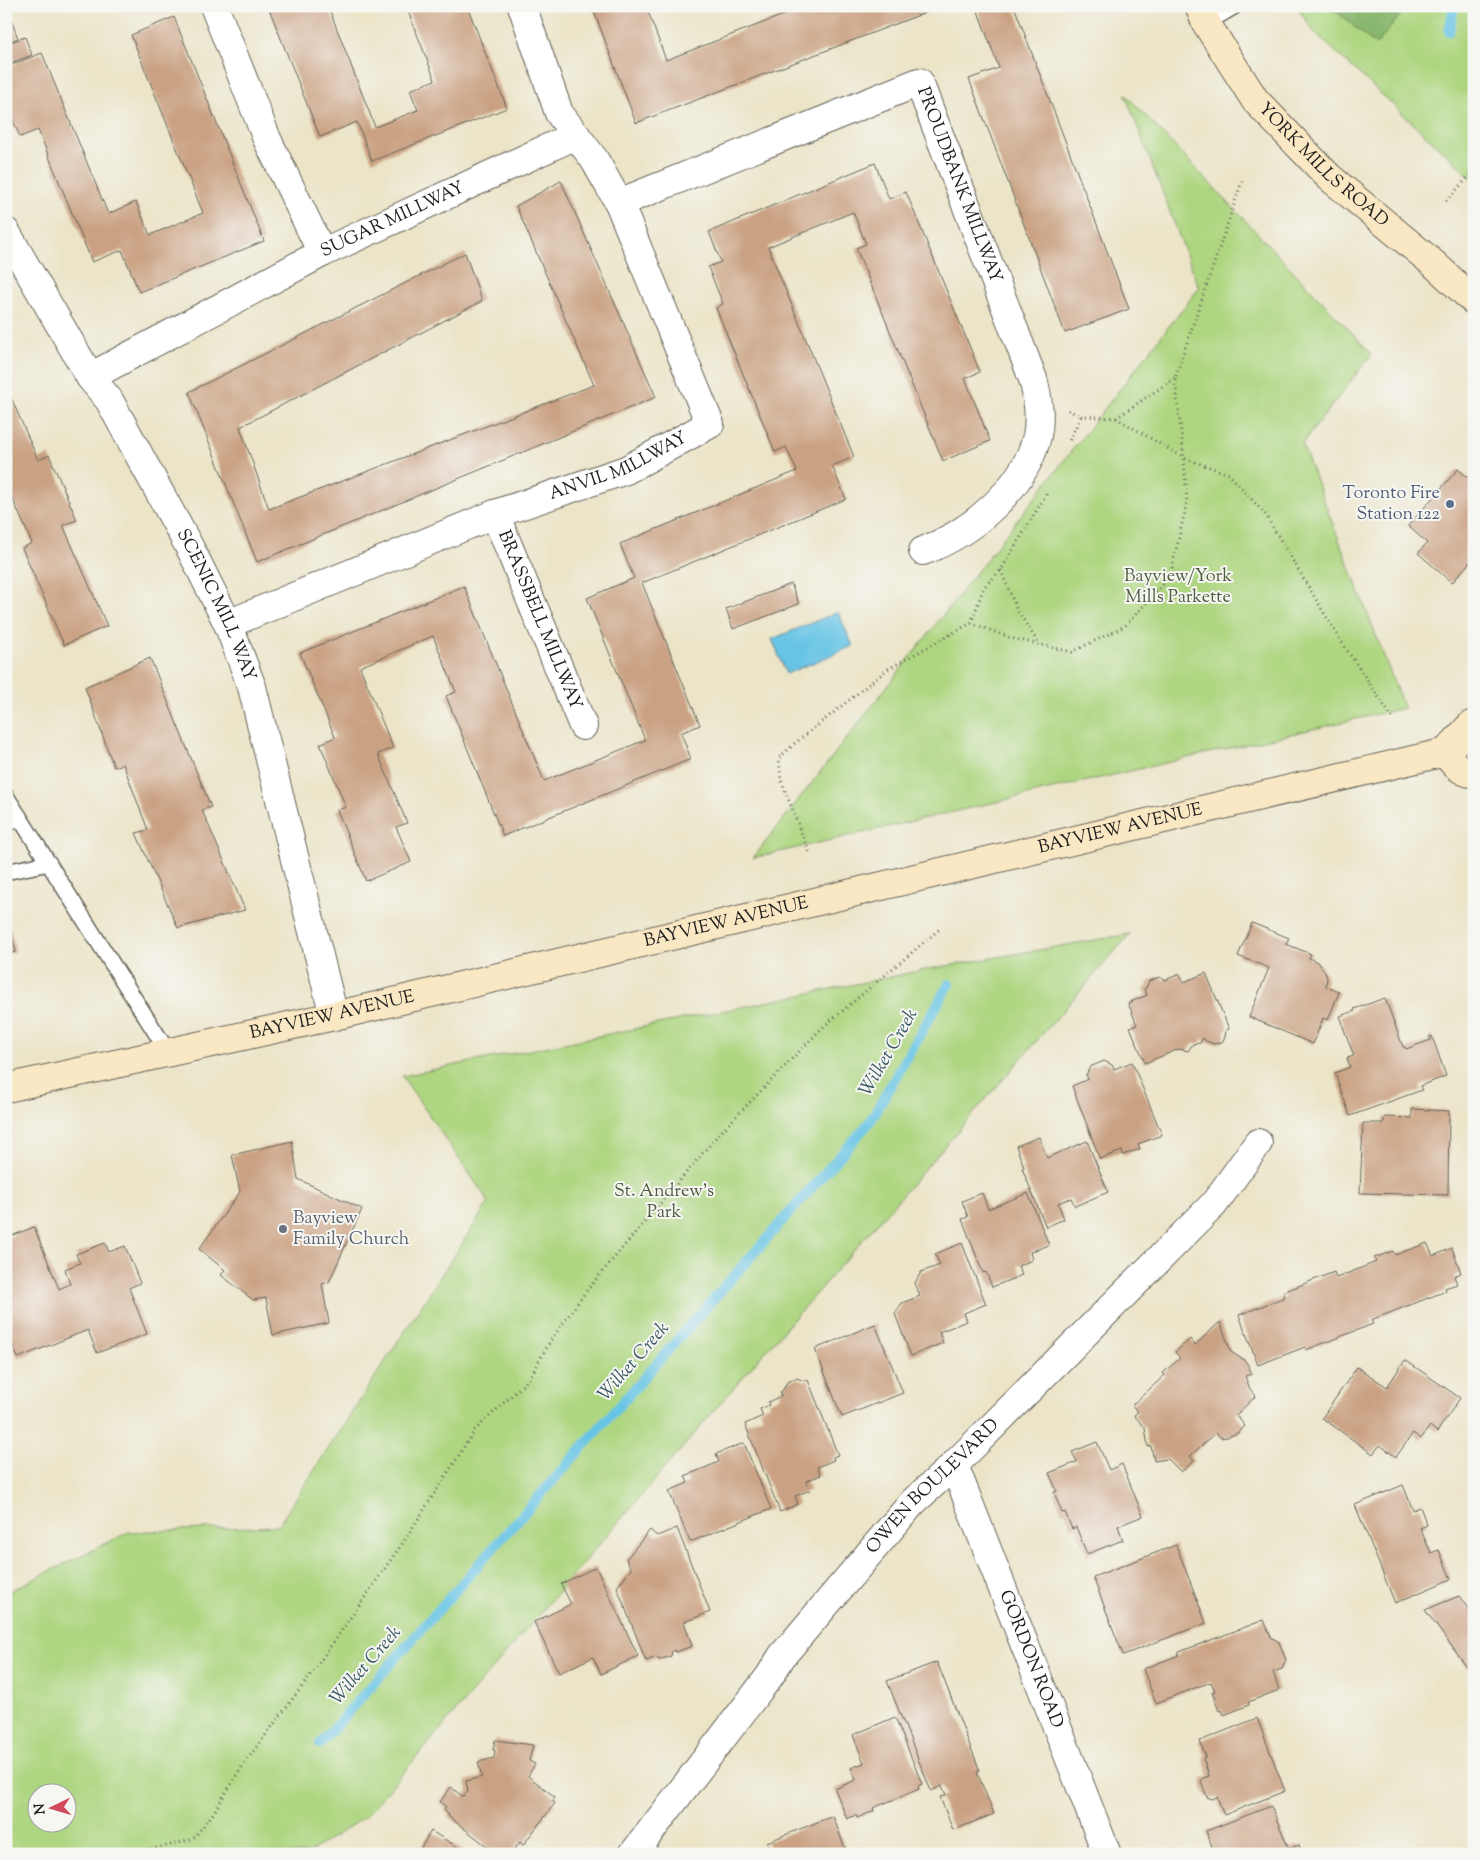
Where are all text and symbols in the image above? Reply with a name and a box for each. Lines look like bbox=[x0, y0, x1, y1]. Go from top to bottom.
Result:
street label: PROUDBANK MILLWAY bbox=[909, 83, 1008, 287]
street label: YORK MILLS ROAD bbox=[1251, 97, 1394, 234]
street label: SUGAR MILLWAY bbox=[317, 175, 469, 265]
street label: ANVIL MILLWAY bbox=[546, 426, 692, 508]
place label: Toronto Fire Station 122 bbox=[1342, 481, 1441, 528]
marker: Toronto Fire Station 122 bbox=[1444, 498, 1456, 510]
street label: SCENIC MILL WAY bbox=[169, 525, 262, 685]
street label: BRASSBELL MILLWAY bbox=[490, 526, 588, 714]
park label: Bayview/York Mills Parkette bbox=[1124, 564, 1232, 611]
street label: BAYVIEW AVENUE bbox=[1036, 797, 1205, 861]
street label: BAYVIEW AVENUE bbox=[641, 891, 811, 955]
street label: BAYVIEW AVENUE bbox=[247, 984, 417, 1047]
water label: Wilket Creek bbox=[853, 1004, 925, 1102]
park label: St. Andrew’s Park bbox=[614, 1179, 714, 1226]
place label: Bayview Family Church bbox=[293, 1206, 410, 1253]
marker: Bayview Family Church bbox=[277, 1223, 289, 1235]
water label: Wilket Creek bbox=[592, 1316, 676, 1408]
street label: OWEN BOULEVARD bbox=[861, 1413, 1006, 1560]
street label: GORDON ROAD bbox=[992, 1587, 1069, 1732]
water label: Wilket Creek bbox=[324, 1620, 408, 1712]
north arrow bbox=[28, 1782, 78, 1832]
text: N bbox=[31, 1803, 51, 1815]

